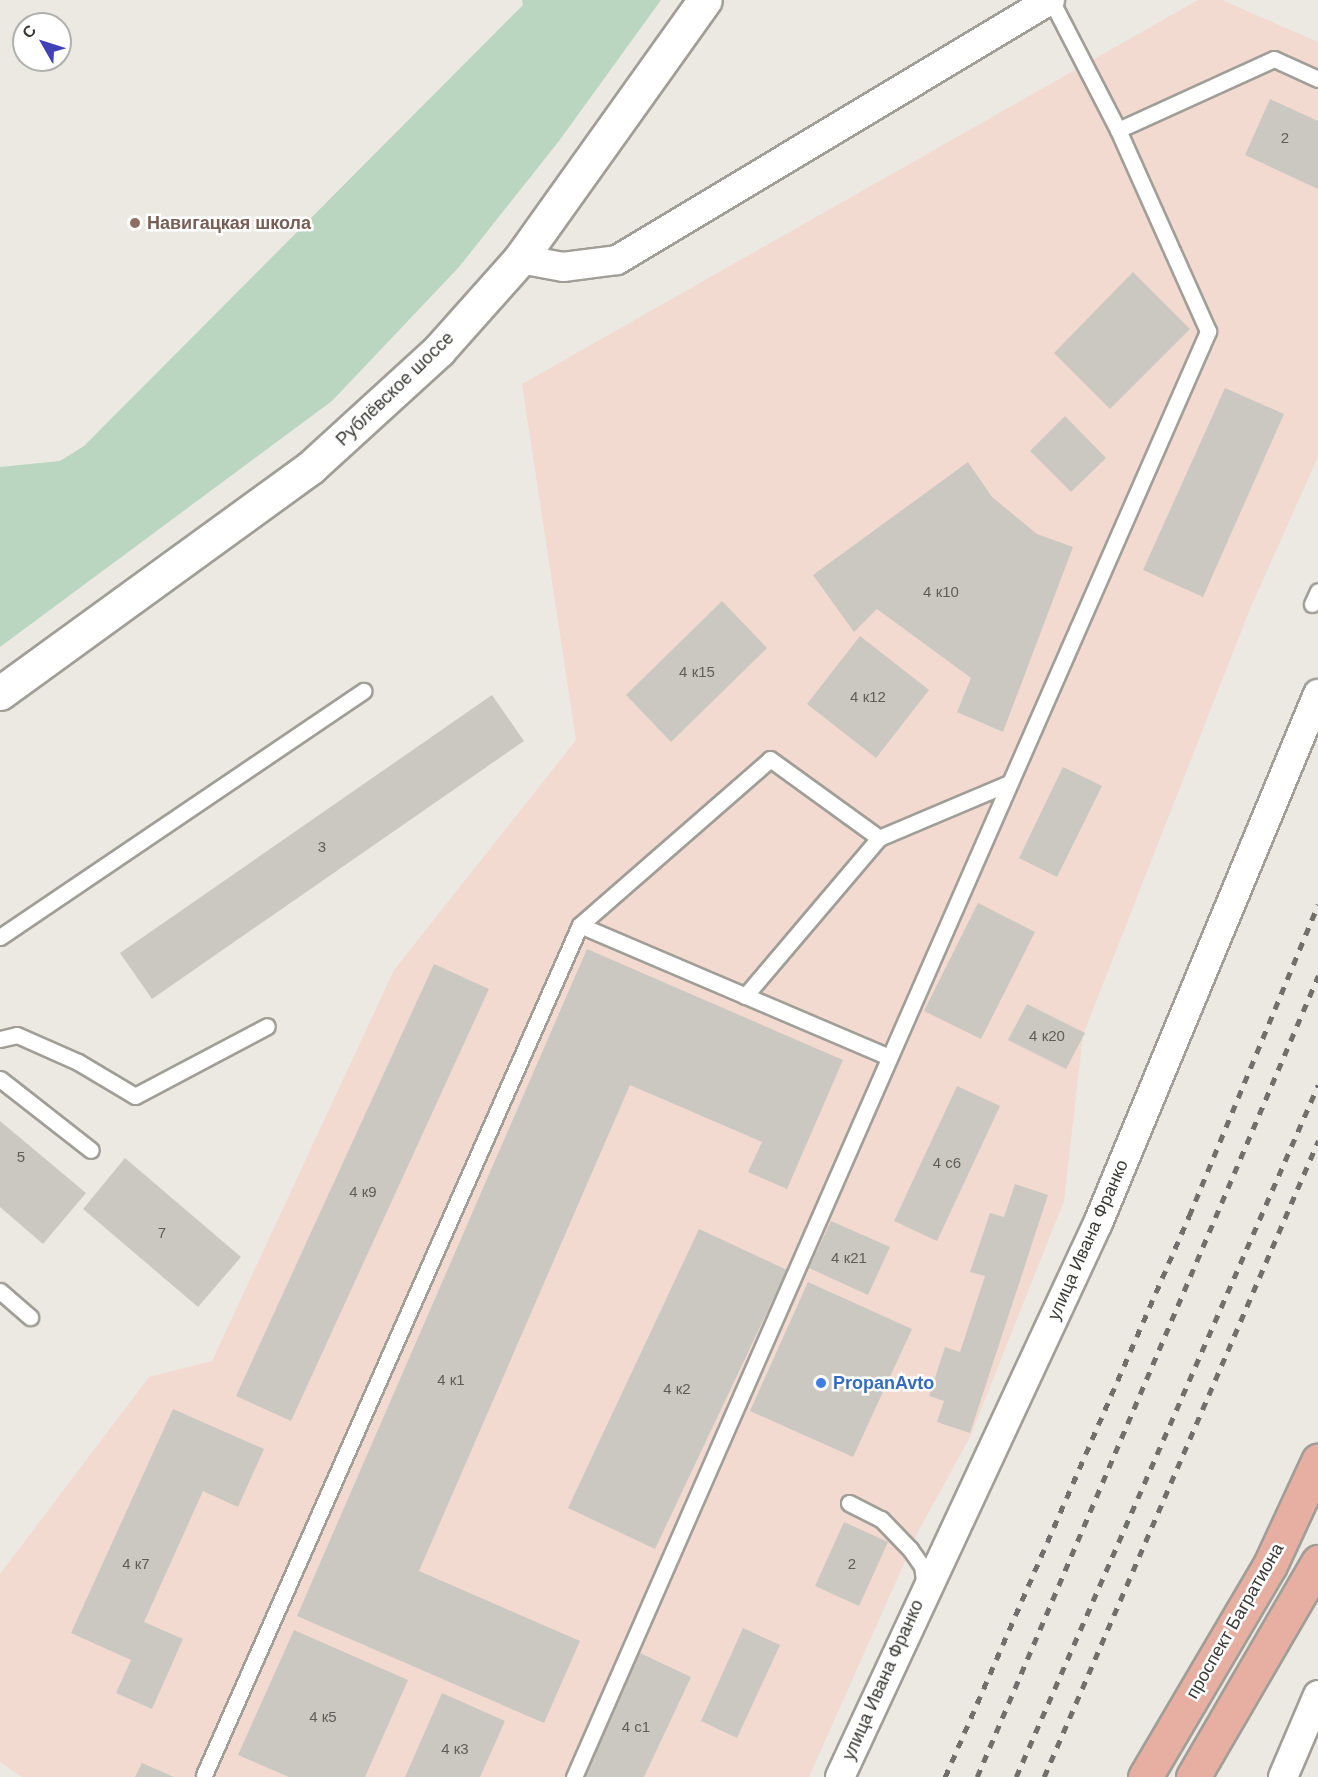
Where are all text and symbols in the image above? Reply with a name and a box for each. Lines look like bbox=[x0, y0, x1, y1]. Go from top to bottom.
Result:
north arrow bbox=[12, 12, 72, 72]
text: С bbox=[19, 22, 39, 41]
house number: 2 bbox=[1281, 129, 1289, 147]
place label: Навигацкая школа bbox=[147, 212, 311, 234]
marker: Навигацкая школа bbox=[128, 216, 142, 230]
street label: Рублёвское шоссе bbox=[332, 327, 458, 451]
house number: 4 к10 bbox=[923, 583, 959, 601]
house number: 4 к15 bbox=[679, 663, 715, 681]
house number: 4 к12 bbox=[850, 688, 886, 706]
house number: 3 bbox=[318, 838, 326, 856]
house number: 4 к20 bbox=[1029, 1027, 1065, 1045]
house number: 5 bbox=[17, 1148, 25, 1166]
house number: 4 с6 bbox=[933, 1154, 961, 1172]
street label: улица Ивана Франко bbox=[1043, 1156, 1133, 1324]
house number: 4 к9 bbox=[349, 1183, 377, 1201]
house number: 7 bbox=[158, 1224, 166, 1242]
house number: 4 к21 bbox=[831, 1249, 867, 1267]
house number: 4 к1 bbox=[437, 1371, 465, 1389]
place label: PropanAvto bbox=[833, 1372, 934, 1394]
marker: PropanAvto bbox=[814, 1376, 828, 1390]
house number: 4 к2 bbox=[663, 1380, 691, 1398]
street label: проспект Багратиона bbox=[1182, 1539, 1288, 1703]
house number: 4 к7 bbox=[122, 1555, 150, 1573]
house number: 2 bbox=[848, 1555, 856, 1573]
street label: улица Ивана Франко bbox=[838, 1596, 928, 1764]
house number: 4 к5 bbox=[309, 1708, 337, 1726]
house number: 4 с1 bbox=[622, 1718, 650, 1736]
house number: 4 к3 bbox=[441, 1740, 469, 1758]

